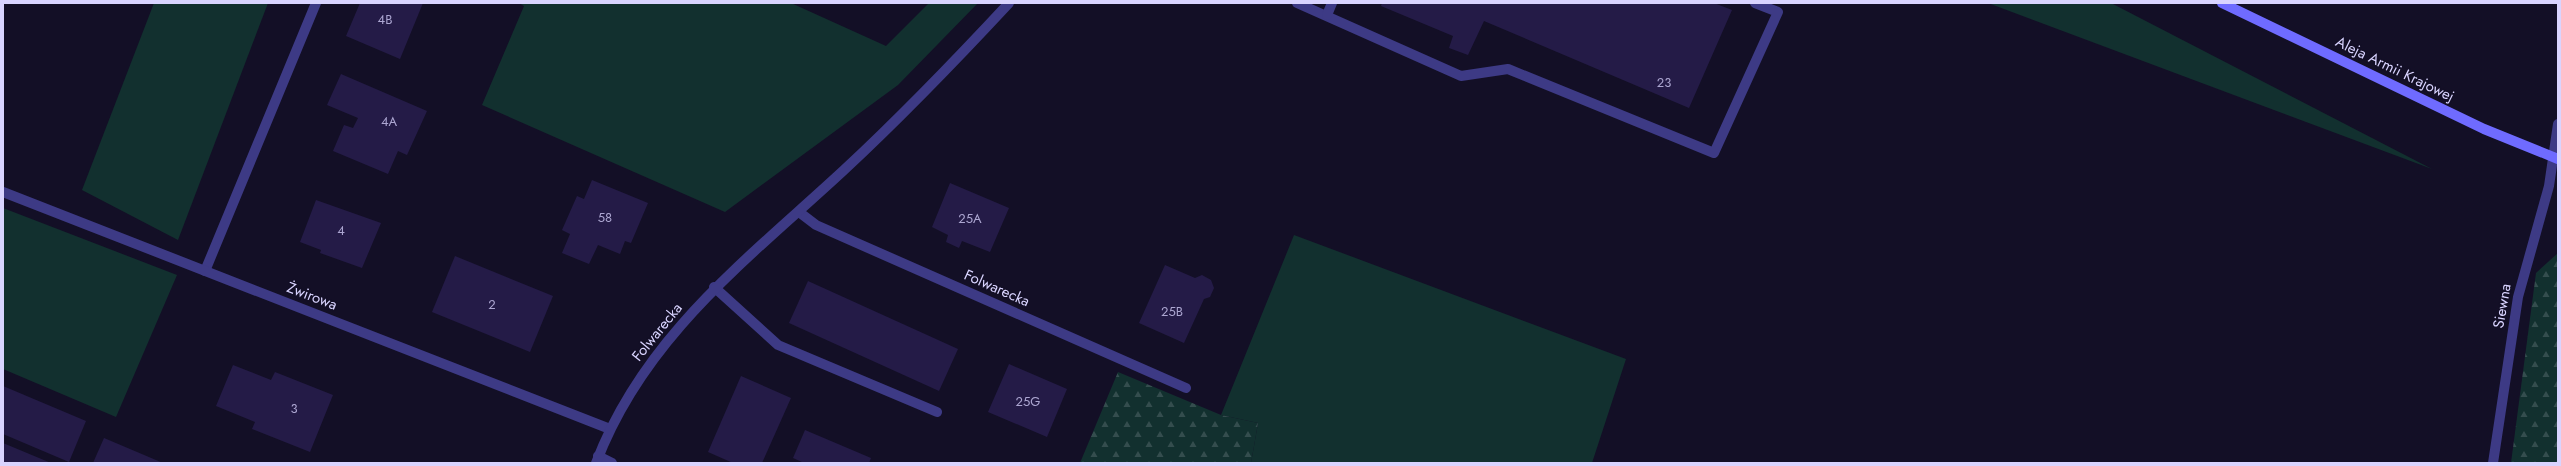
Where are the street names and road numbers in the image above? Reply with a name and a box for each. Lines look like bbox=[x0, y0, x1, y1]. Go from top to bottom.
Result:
street label: Aleja Armii Krajowej bbox=[2332, 31, 2458, 107]
street label: Folwarecka bbox=[961, 264, 1033, 312]
street label: Żwirowa bbox=[284, 276, 340, 316]
street label: Siewna bbox=[2487, 282, 2517, 330]
street label: Folwarecka bbox=[627, 298, 687, 366]

